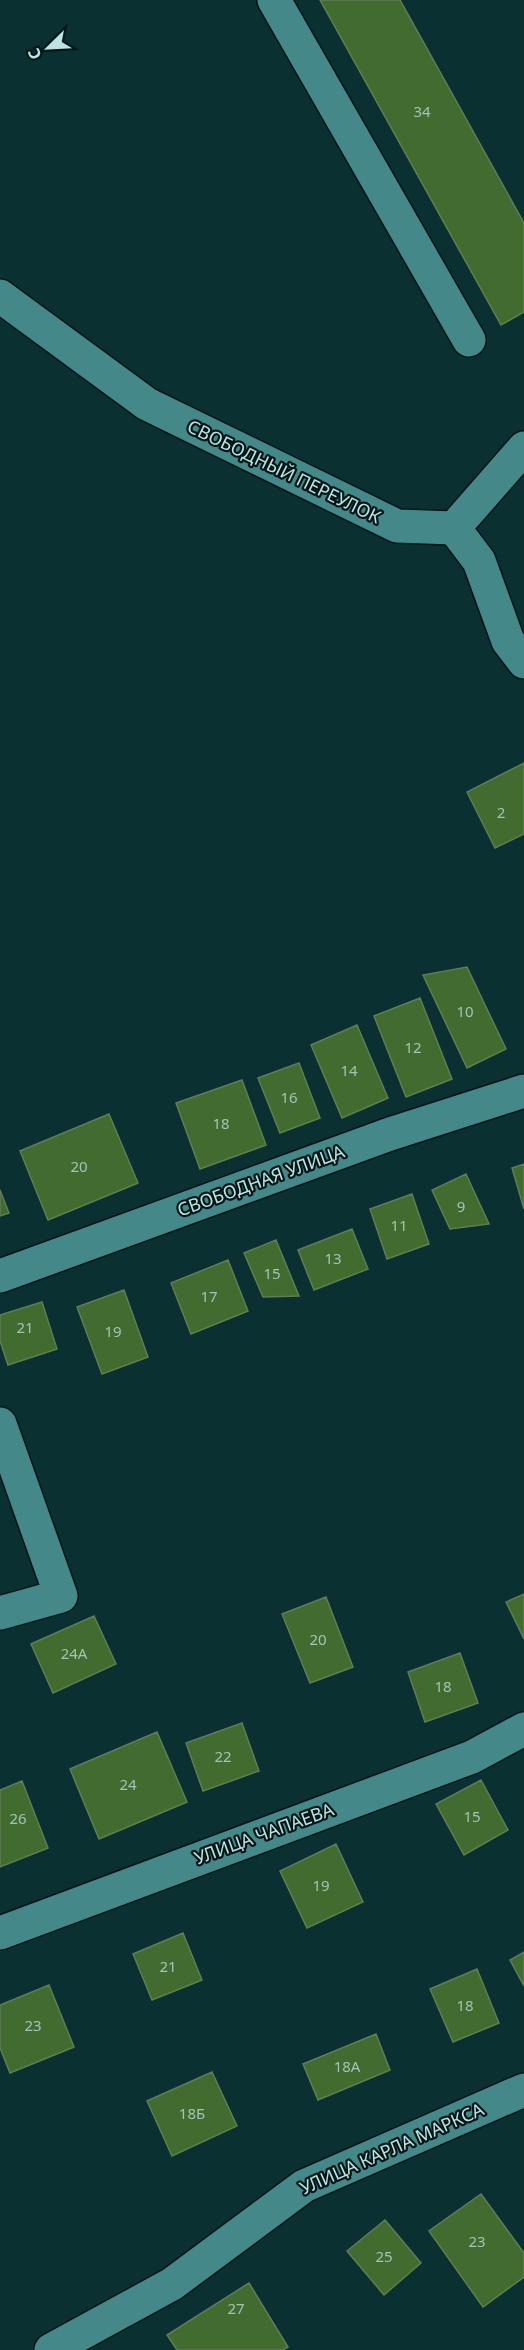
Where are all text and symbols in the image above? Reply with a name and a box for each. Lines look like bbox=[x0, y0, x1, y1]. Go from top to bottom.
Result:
north arrow bbox=[18, 18, 78, 78]
text: С bbox=[22, 45, 46, 63]
house number: 34 bbox=[413, 101, 431, 121]
street label: СВОБОДНЫЙ ПЕРЕУЛОК bbox=[184, 414, 386, 529]
house number: 2 bbox=[497, 802, 505, 822]
house number: 10 bbox=[456, 1001, 474, 1021]
house number: 12 bbox=[404, 1037, 422, 1057]
house number: 14 bbox=[340, 1060, 358, 1080]
house number: 16 bbox=[280, 1087, 298, 1107]
house number: 18 bbox=[212, 1113, 230, 1133]
street label: СВОБОДНАЯ УЛИЦА bbox=[174, 1138, 348, 1221]
house number: 20 bbox=[70, 1156, 88, 1176]
house number: 9 bbox=[457, 1196, 465, 1216]
house number: 11 bbox=[390, 1215, 408, 1235]
house number: 13 bbox=[324, 1248, 342, 1268]
house number: 15 bbox=[263, 1263, 281, 1283]
house number: 17 bbox=[200, 1286, 218, 1306]
house number: 21 bbox=[16, 1317, 34, 1337]
house number: 19 bbox=[104, 1321, 122, 1341]
house number: 20 bbox=[309, 1629, 327, 1649]
house number: 24А bbox=[61, 1643, 88, 1663]
house number: 18 bbox=[434, 1676, 452, 1696]
house number: 22 bbox=[214, 1746, 232, 1766]
house number: 24 bbox=[119, 1774, 137, 1794]
street label: УЛИЦА ЧАПАЕВА bbox=[191, 1797, 337, 1869]
house number: 15 bbox=[463, 1806, 481, 1826]
house number: 26 bbox=[9, 1808, 27, 1828]
house number: 19 bbox=[312, 1875, 330, 1895]
house number: 21 bbox=[159, 1956, 177, 1976]
house number: 18 bbox=[456, 1995, 474, 2015]
house number: 23 bbox=[24, 2015, 42, 2035]
house number: 18А bbox=[334, 2056, 361, 2076]
street label: УЛИЦА КАРЛА МАРКСА bbox=[296, 2096, 488, 2200]
house number: 18Б bbox=[179, 2103, 205, 2123]
house number: 23 bbox=[468, 2231, 486, 2251]
house number: 25 bbox=[375, 2246, 393, 2266]
house number: 27 bbox=[227, 2298, 245, 2318]

